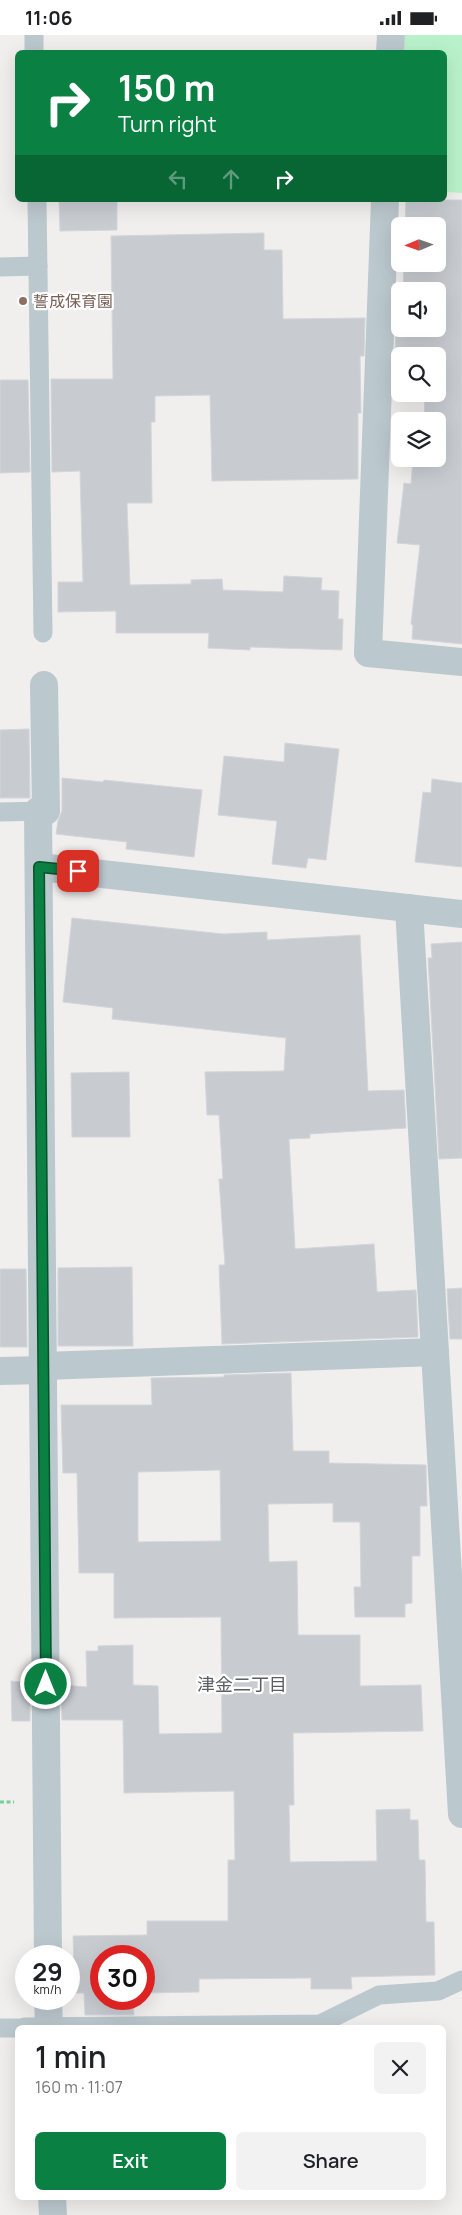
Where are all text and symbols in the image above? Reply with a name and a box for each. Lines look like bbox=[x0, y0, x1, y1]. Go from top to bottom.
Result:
text: 11:06 bbox=[25, 5, 72, 31]
text: 150 m bbox=[118, 64, 215, 112]
icon: right bbox=[35, 70, 100, 135]
text: Turn right bbox=[118, 109, 216, 139]
icon: left bbox=[164, 165, 192, 193]
icon: ahead bbox=[217, 165, 245, 193]
icon: right bbox=[270, 165, 298, 193]
north arrow bbox=[391, 217, 446, 273]
map controls bbox=[391, 217, 446, 467]
button: sound bbox=[391, 282, 446, 337]
place label: 誓成保育園 bbox=[33, 290, 113, 312]
marker: 誓成保育園 bbox=[17, 295, 29, 307]
button: search bbox=[391, 347, 446, 402]
button: layers bbox=[391, 412, 446, 467]
pin bbox=[57, 850, 99, 892]
icon: arrive bbox=[64, 857, 92, 885]
position arrow bbox=[19, 1657, 71, 1709]
district label: 津金二丁目 bbox=[197, 1672, 287, 1696]
speed limit sign: 30 bbox=[90, 1945, 155, 2010]
text: 29 bbox=[32, 1954, 63, 1989]
text: km/h bbox=[34, 1981, 61, 1998]
text: 1 min bbox=[35, 2036, 107, 2077]
button: close bbox=[374, 2042, 426, 2094]
text: 160 m · 11:07 bbox=[35, 2076, 123, 2098]
button: Exit bbox=[35, 2132, 226, 2190]
button: Share bbox=[236, 2132, 426, 2190]

